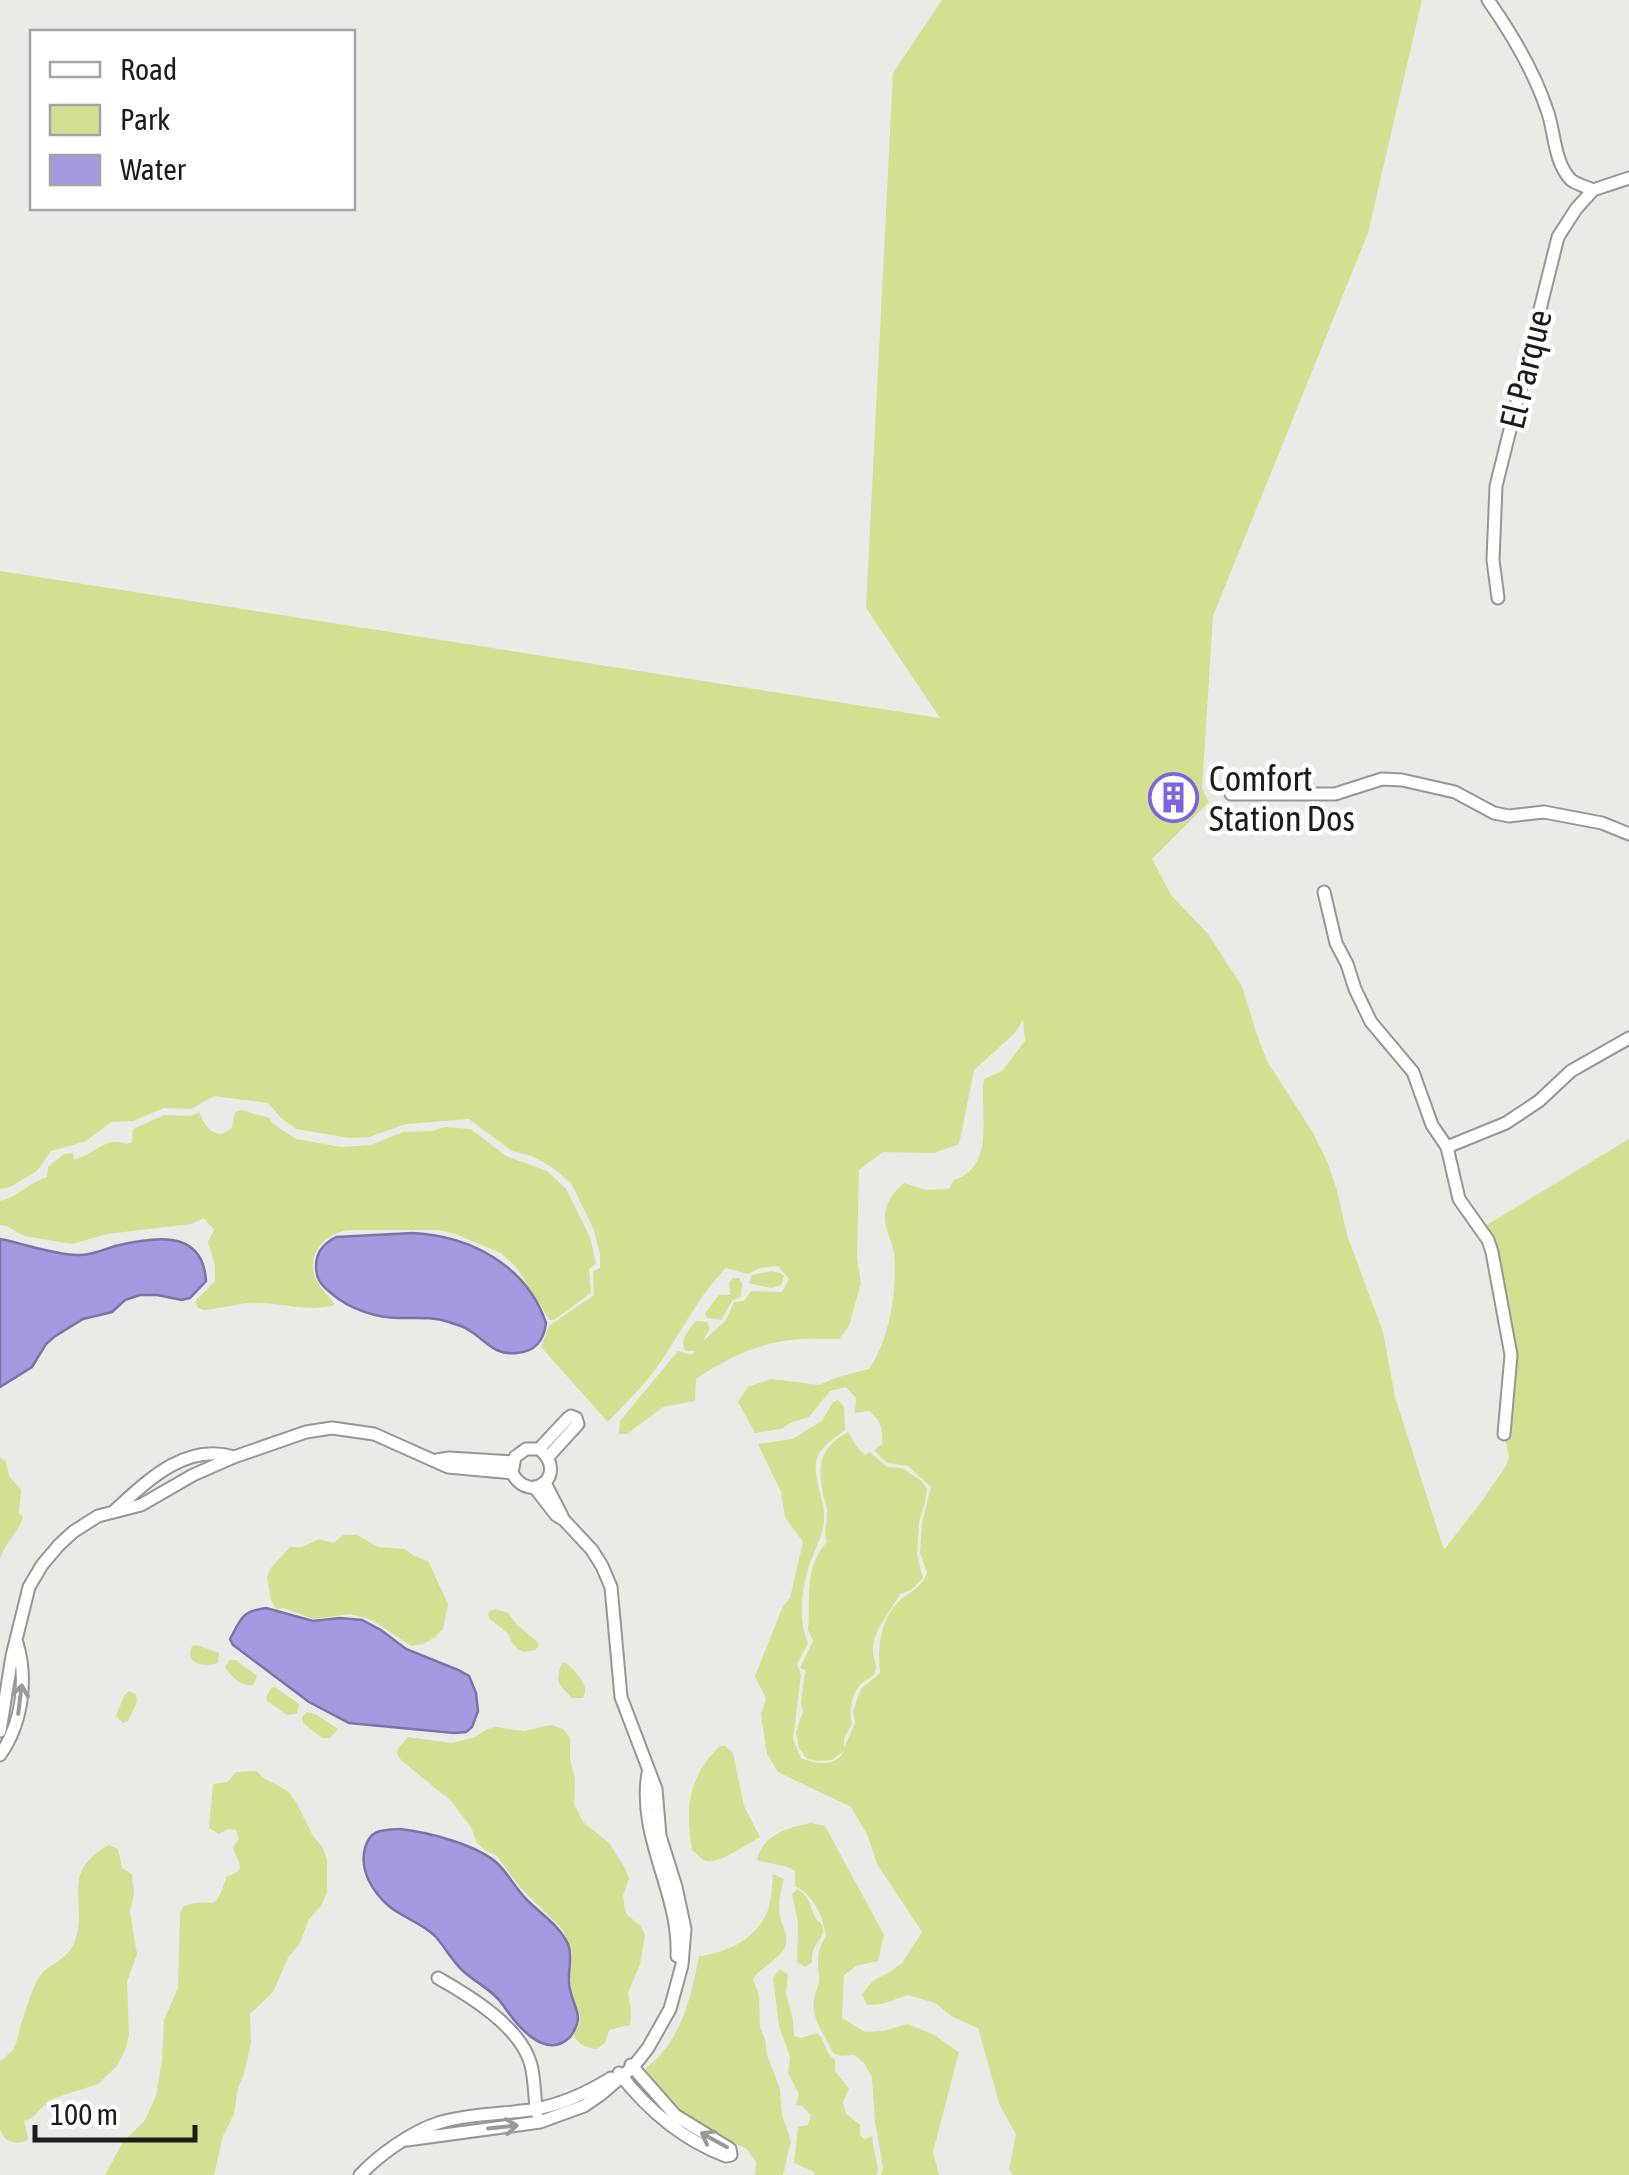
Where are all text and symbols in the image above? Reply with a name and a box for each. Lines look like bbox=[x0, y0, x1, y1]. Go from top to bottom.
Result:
legend bbox=[30, 30, 355, 210]
text: Road bbox=[120, 52, 177, 86]
text: Park bbox=[120, 102, 170, 136]
text: Water bbox=[120, 152, 187, 186]
street label: El Parque bbox=[1491, 305, 1559, 433]
place label: Comfort Station Dos bbox=[1209, 758, 1355, 838]
building icon: Comfort Station Dos bbox=[1148, 772, 1200, 824]
one-way arrow bbox=[11, 1683, 30, 1715]
scale bar bbox=[35, 2080, 195, 2142]
text: 100 m bbox=[50, 2097, 118, 2131]
one-way arrow bbox=[487, 2117, 519, 2136]
one-way arrow bbox=[700, 2130, 729, 2149]

